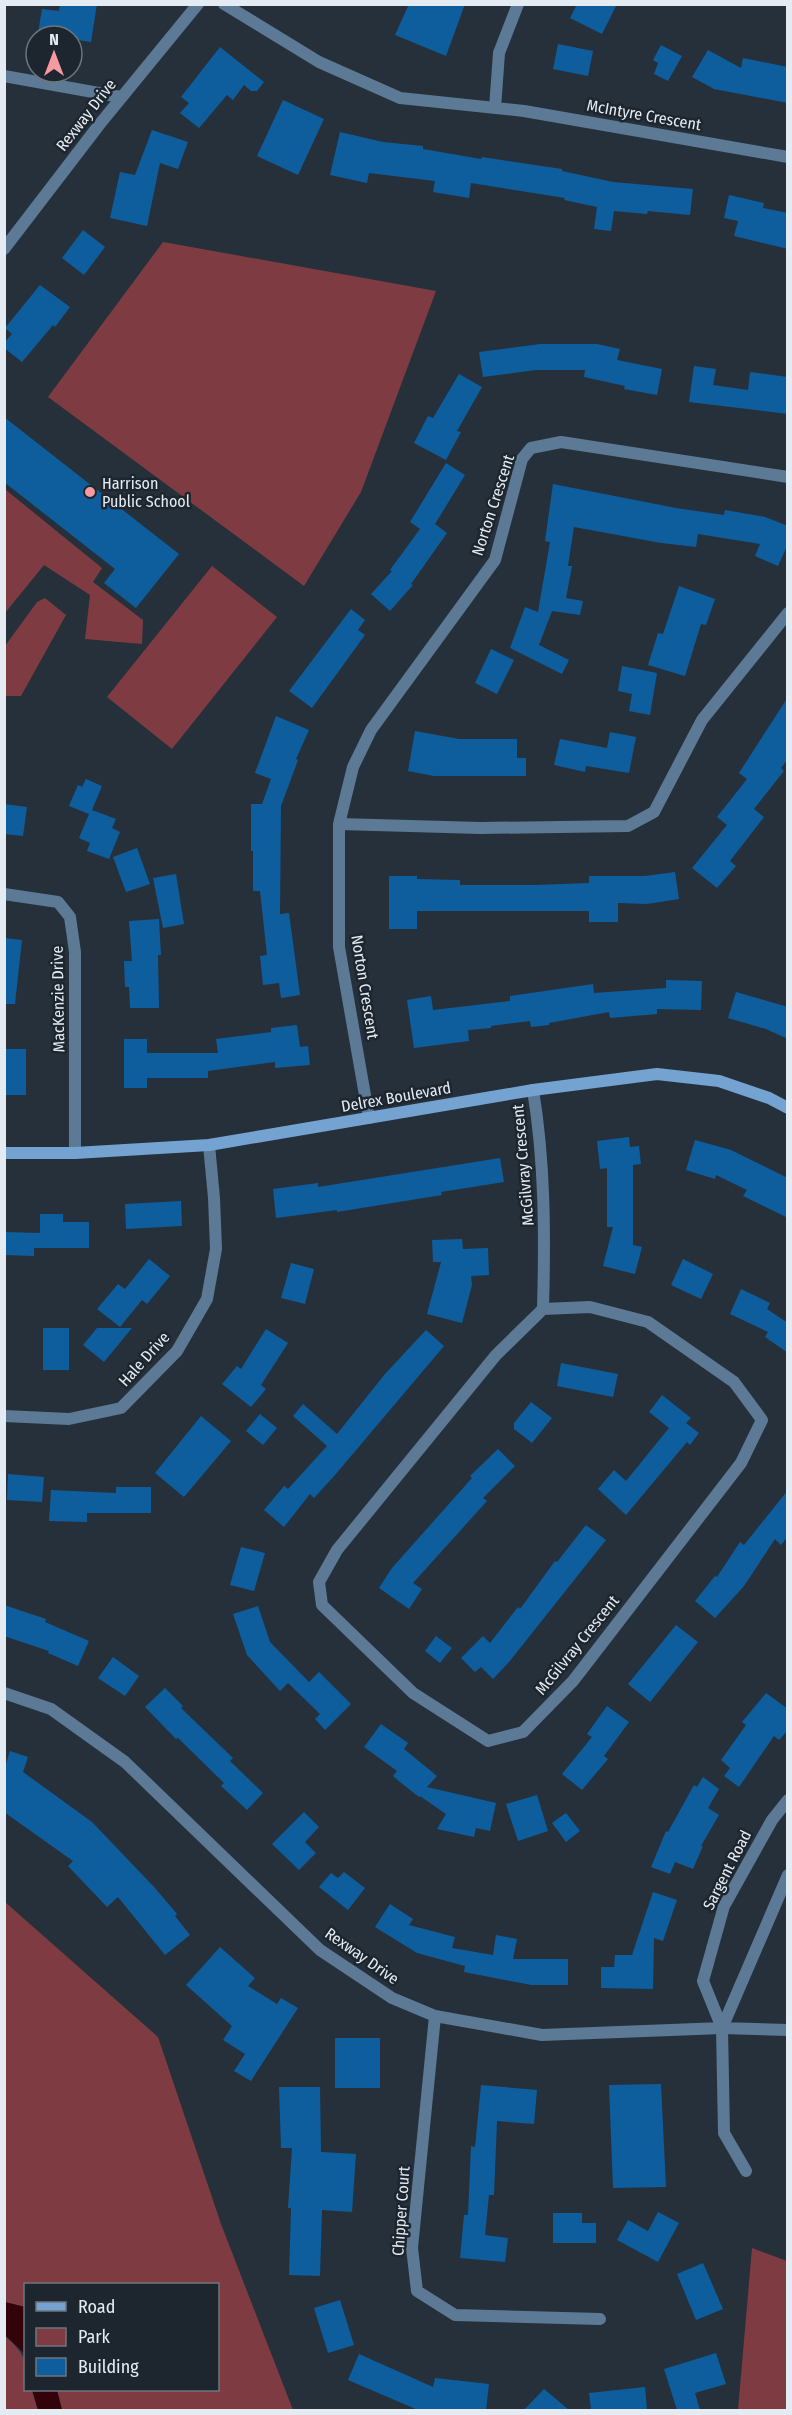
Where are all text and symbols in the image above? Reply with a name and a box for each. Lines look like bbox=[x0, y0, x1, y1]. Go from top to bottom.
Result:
north arrow bbox=[24, 24, 84, 84]
text: N bbox=[49, 30, 59, 49]
street label: Rexway Drive bbox=[52, 75, 120, 155]
street label: McIntyre Crescent bbox=[585, 96, 703, 135]
street label: Norton Crescent bbox=[468, 451, 519, 558]
place label: Harrison Public School bbox=[102, 474, 190, 511]
marker: Harrison Public School bbox=[83, 485, 97, 499]
street label: Norton Crescent bbox=[347, 934, 383, 1041]
street label: MacKenzie Drive bbox=[48, 945, 68, 1052]
street label: Delrex Boulevard bbox=[340, 1078, 452, 1116]
street label: McGilvray Crescent bbox=[508, 1103, 538, 1227]
street label: Hale Drive bbox=[115, 1328, 174, 1390]
street label: McGilvray Crescent bbox=[531, 1591, 623, 1698]
street label: Sargent Road bbox=[699, 1827, 755, 1913]
street label: Rexway Drive bbox=[321, 1924, 403, 1988]
street label: Chipper Court bbox=[388, 2165, 414, 2257]
legend bbox=[24, 2283, 219, 2391]
text: Road bbox=[78, 2296, 115, 2318]
text: Park bbox=[78, 2326, 111, 2348]
text: Building bbox=[78, 2356, 139, 2378]

